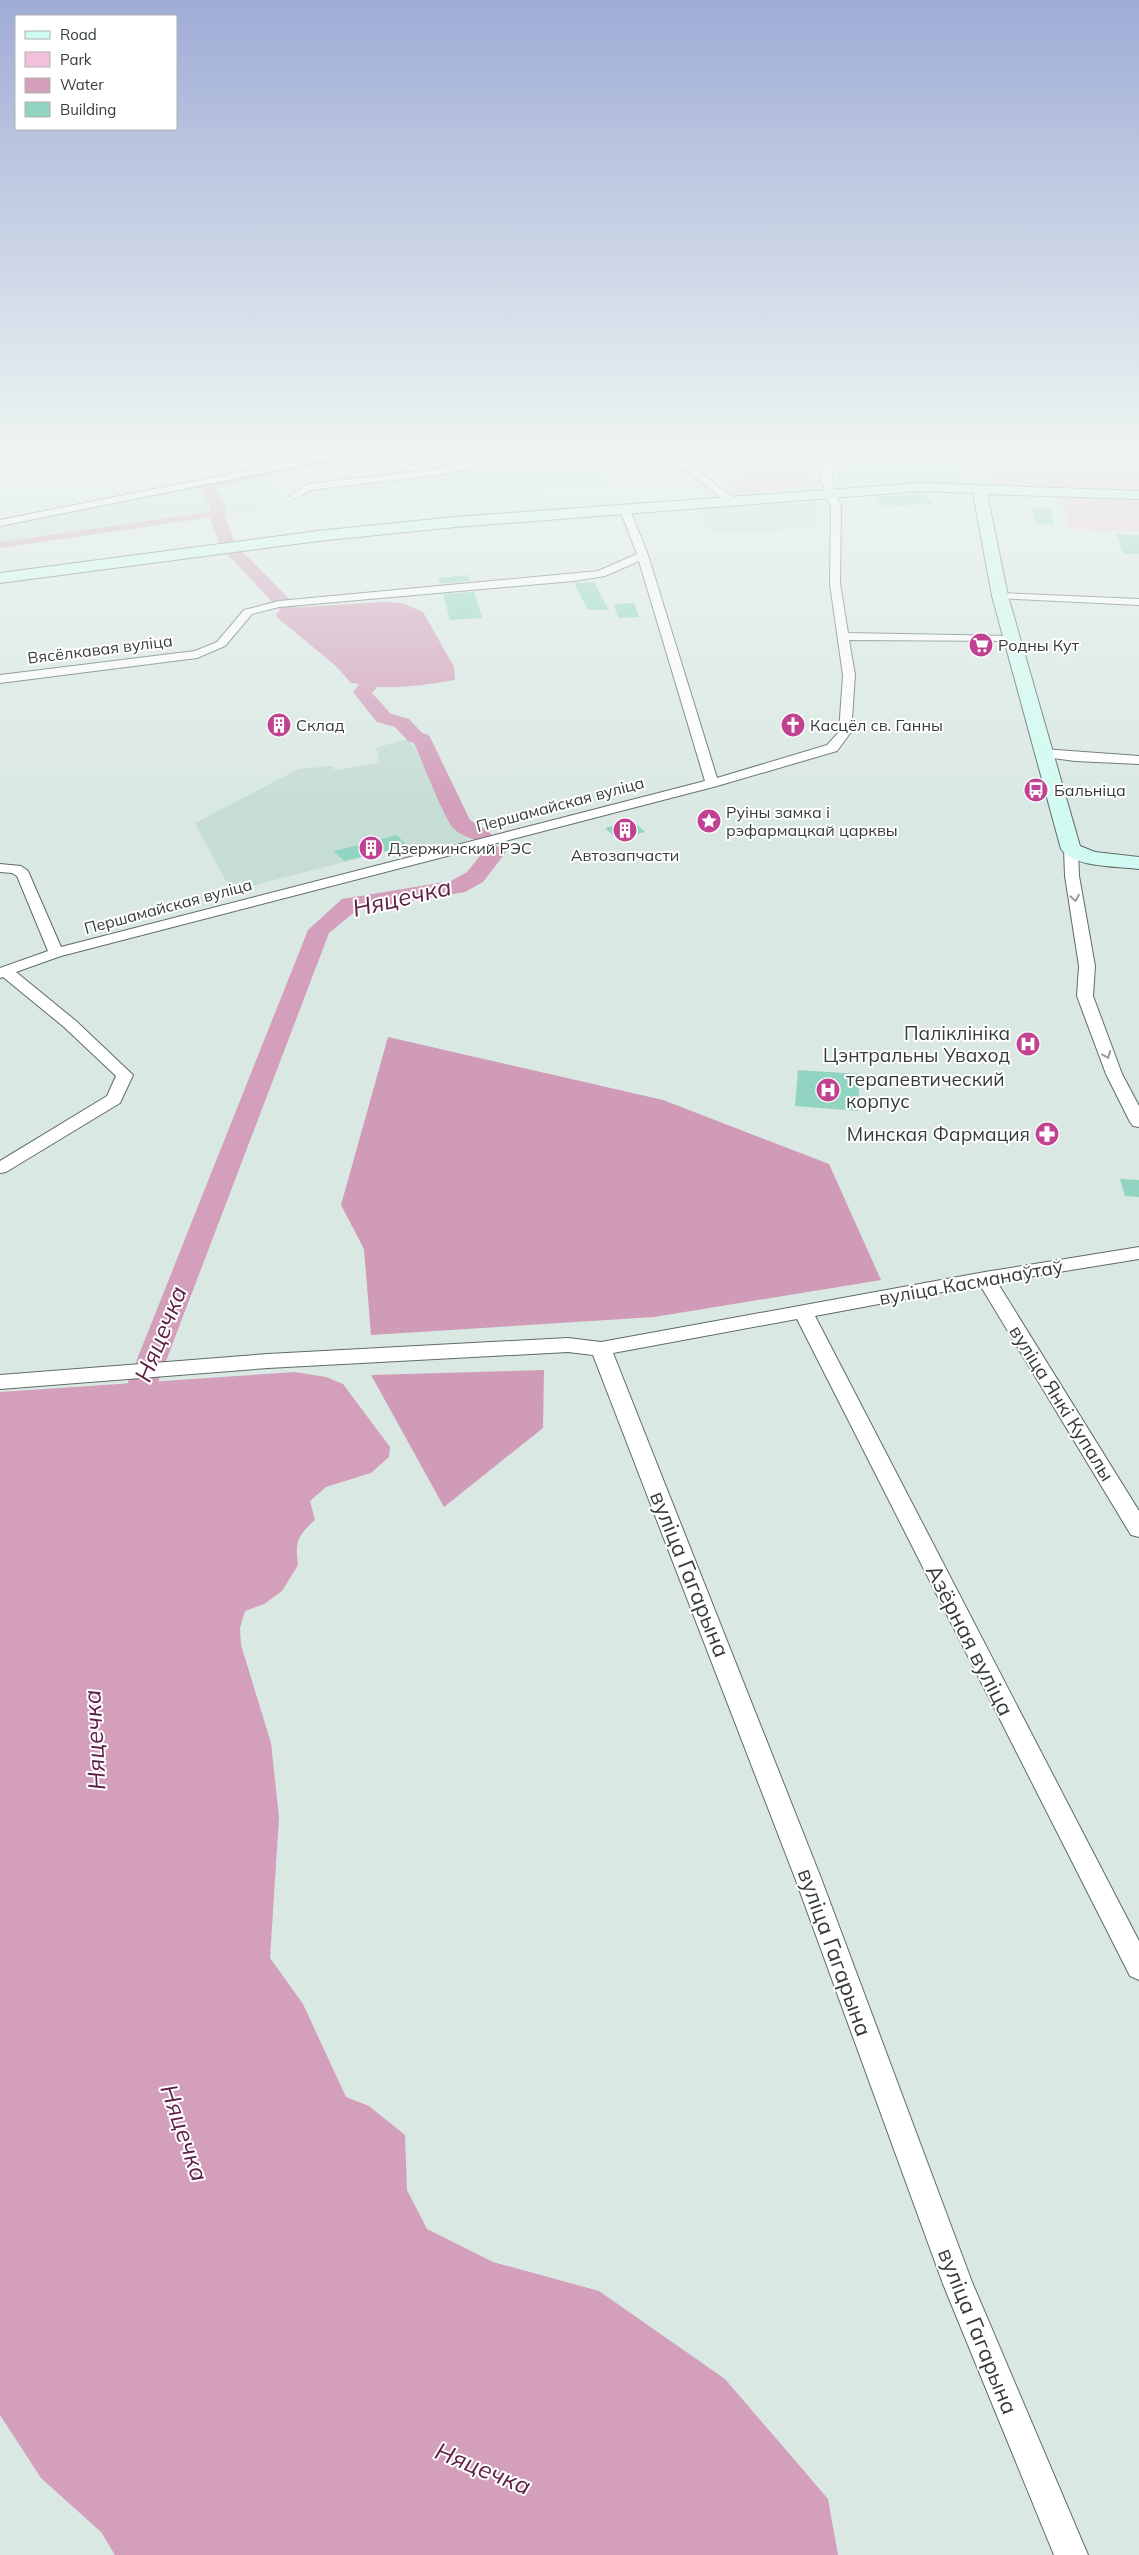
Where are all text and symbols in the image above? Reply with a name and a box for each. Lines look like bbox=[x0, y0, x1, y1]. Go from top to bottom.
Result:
legend bbox=[15, 15, 178, 130]
text: Road bbox=[60, 25, 97, 44]
text: Park bbox=[60, 50, 92, 69]
text: Water bbox=[60, 75, 104, 94]
text: Building bbox=[60, 100, 116, 119]
street label: Вясёлкавая вуліца bbox=[26, 630, 174, 668]
supermarket icon: Родны Кут bbox=[968, 632, 994, 658]
place label: Родны Кут bbox=[998, 635, 1080, 655]
building icon: Склад bbox=[266, 712, 292, 738]
church icon: Касцёл св. Ганны bbox=[780, 712, 806, 738]
place label: Склад bbox=[296, 715, 345, 735]
place label: Касцёл св. Ганны bbox=[810, 715, 943, 735]
street label: Першамайская вуліца bbox=[474, 772, 646, 836]
bus stop icon: Бальніца bbox=[1023, 777, 1049, 803]
place label: Бальніца bbox=[1054, 780, 1126, 800]
place label: Руіны замка і рэфармацкай царквы bbox=[726, 802, 898, 840]
place icon: Руіны замка і рэфармацкай царквы bbox=[696, 808, 722, 834]
building icon: Автозапчасти bbox=[612, 817, 638, 843]
building icon: Дзержинский РЭС bbox=[358, 835, 384, 861]
place label: Дзержинский РЭС bbox=[388, 838, 532, 858]
place label: Автозапчасти bbox=[571, 845, 679, 865]
water label: Няцечка bbox=[349, 871, 454, 923]
street label: Першамайская вуліца bbox=[82, 874, 254, 938]
one-way arrow bbox=[1070, 893, 1080, 902]
place label: Паліклініка Цэнтральны Уваход bbox=[823, 1021, 1010, 1067]
hospital icon: Паліклініка Цэнтральны Уваход bbox=[1015, 1031, 1041, 1057]
one-way arrow bbox=[1100, 1050, 1111, 1059]
place label: терапевтический корпус bbox=[846, 1067, 1005, 1113]
hospital icon: терапевтический корпус bbox=[815, 1077, 841, 1103]
pharmacy icon: Минская Фармация bbox=[1034, 1121, 1060, 1147]
place label: Минская Фармация bbox=[847, 1122, 1030, 1146]
street label: вуліца Касманаўтаў bbox=[877, 1254, 1065, 1310]
water label: Няцечка bbox=[127, 1281, 193, 1386]
street label: вуліца Янкі Купалы bbox=[1004, 1321, 1120, 1485]
street label: вуліца Гагарына bbox=[644, 1487, 736, 1661]
street label: Азёрная вуліца bbox=[920, 1560, 1020, 1720]
water label: Няцечка bbox=[76, 1689, 112, 1791]
street label: вуліца Гагарына bbox=[792, 1864, 878, 2040]
water label: Няцечка bbox=[154, 2080, 216, 2185]
street label: вуліца Гагарына bbox=[932, 2244, 1024, 2418]
water label: Няцечка bbox=[431, 2435, 536, 2501]

